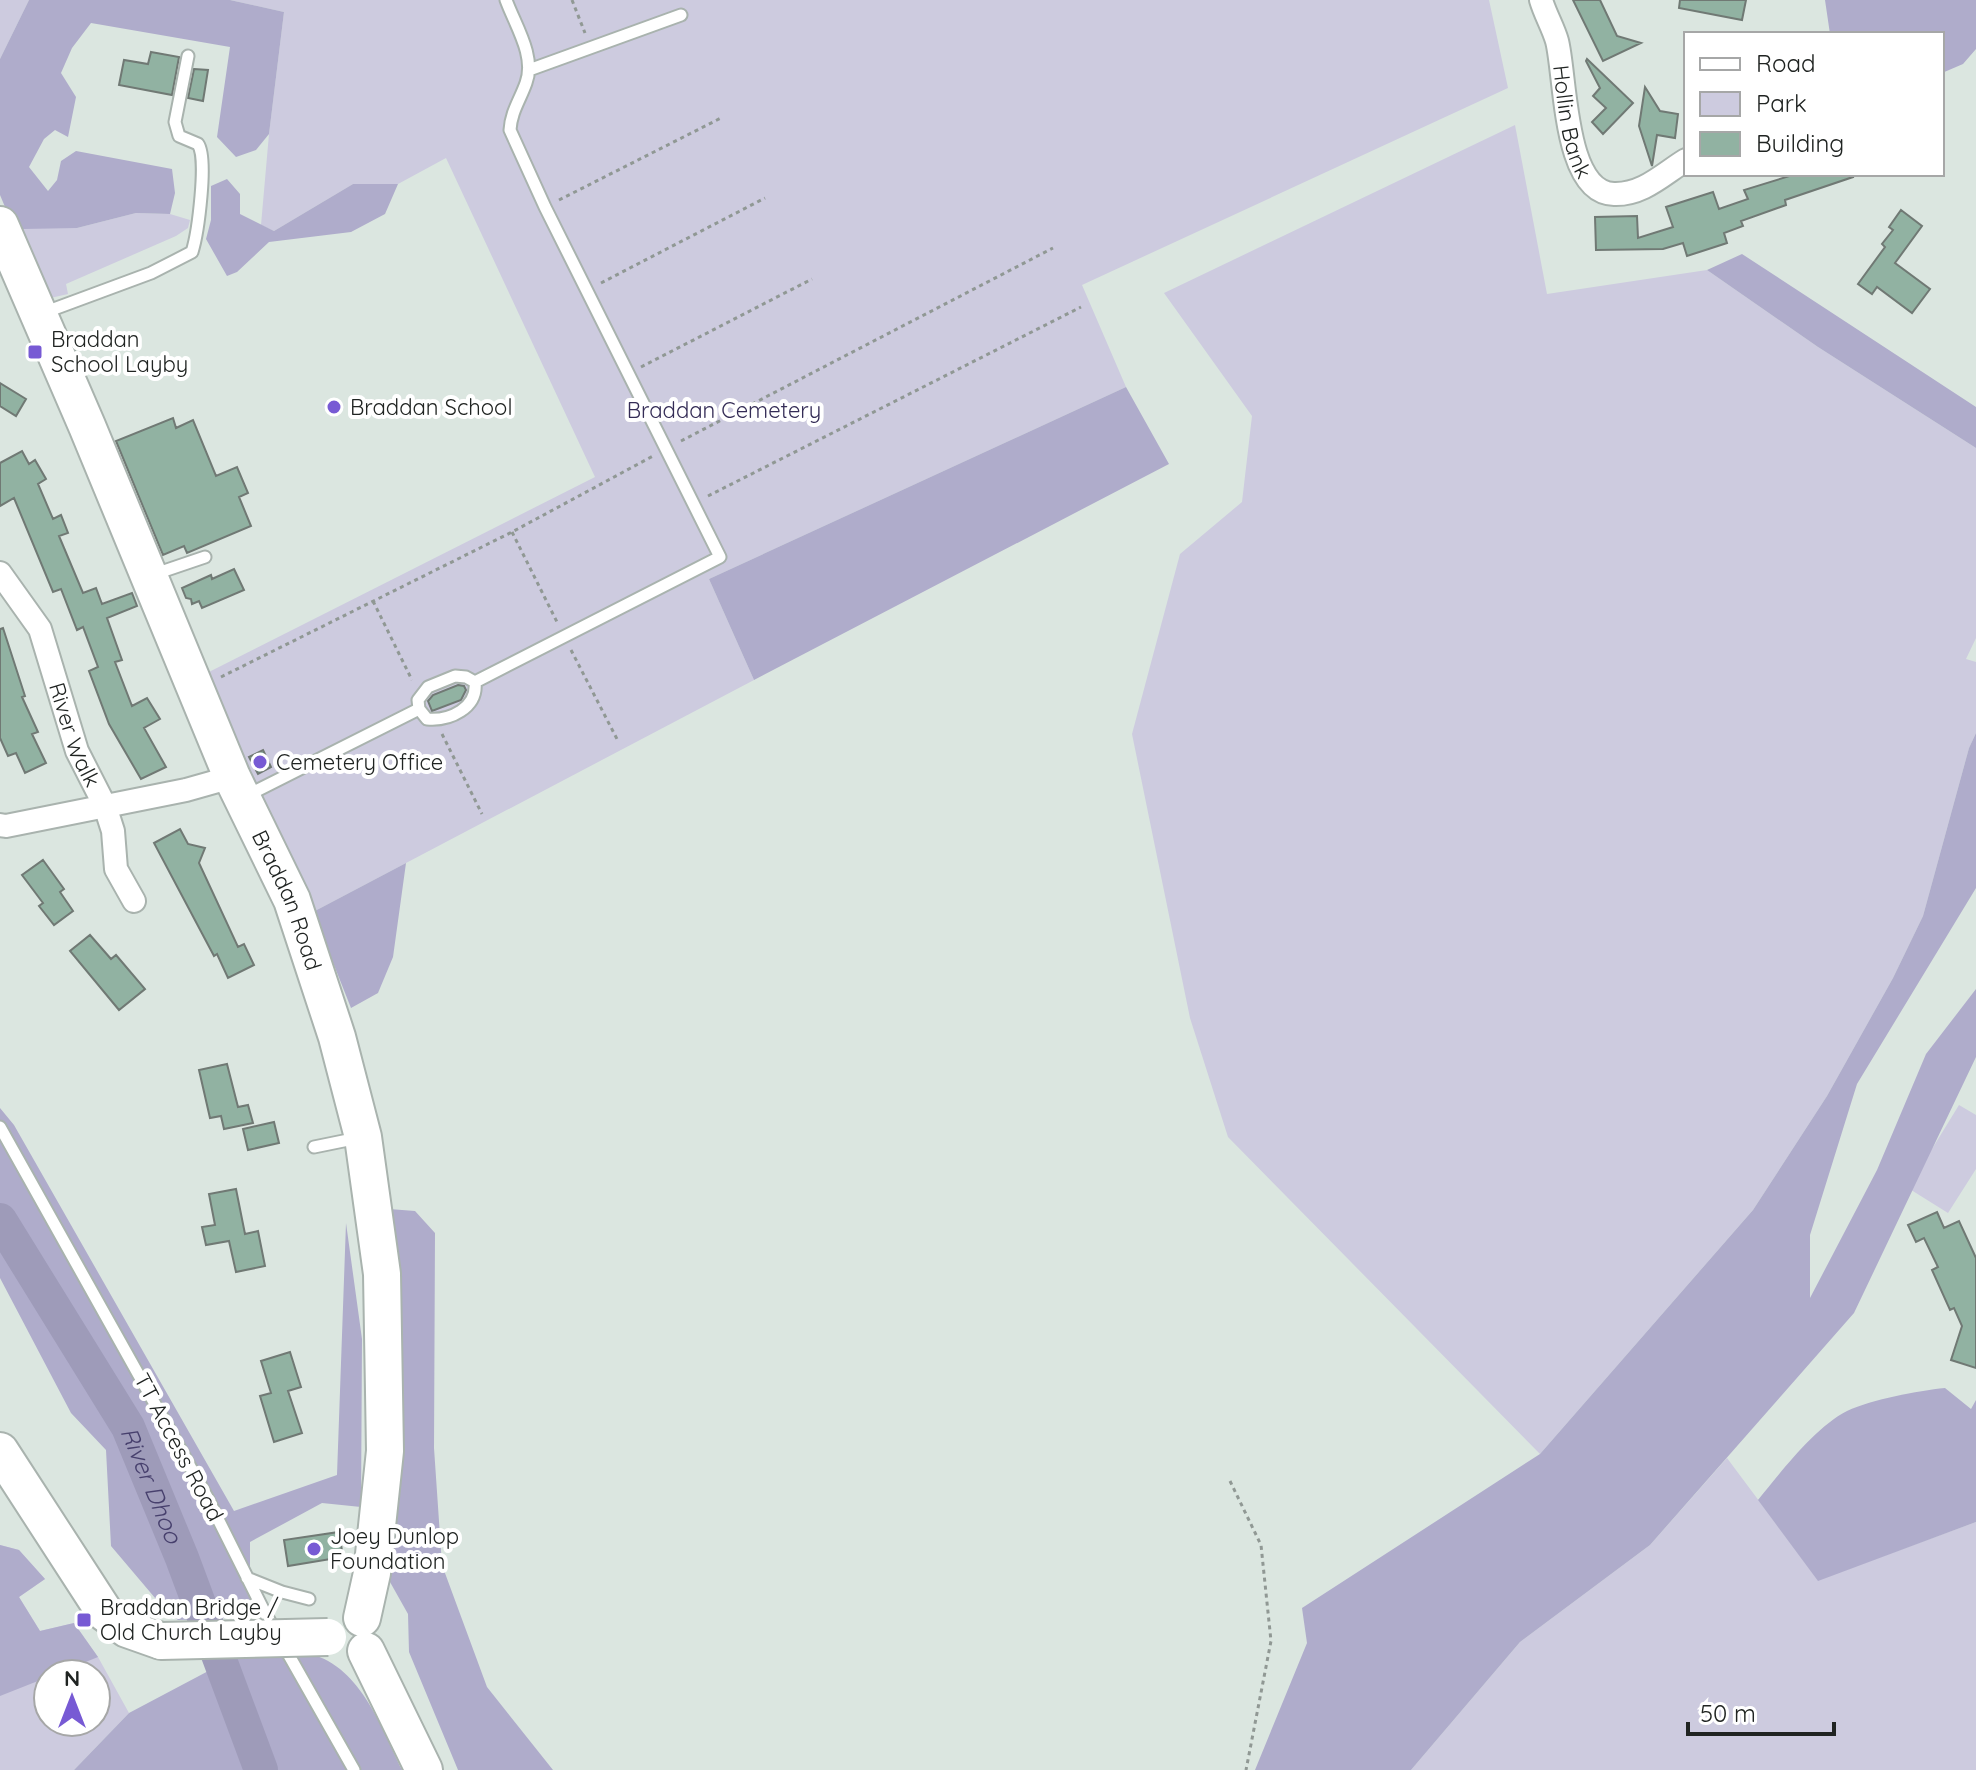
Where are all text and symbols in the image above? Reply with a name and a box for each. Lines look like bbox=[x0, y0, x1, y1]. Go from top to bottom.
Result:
legend bbox=[1684, 32, 1944, 176]
text: Road bbox=[1756, 48, 1816, 78]
street label: Hollin Bank bbox=[1547, 63, 1598, 183]
text: Park bbox=[1756, 88, 1807, 118]
text: Building bbox=[1756, 128, 1844, 158]
place label: Braddan School Layby bbox=[51, 325, 188, 378]
marker: Braddan School Layby bbox=[26, 343, 44, 361]
place label: Braddan School bbox=[350, 393, 512, 421]
park label: Braddan Cemetery bbox=[627, 396, 821, 424]
marker: Braddan School bbox=[325, 398, 343, 416]
street label: River Walk bbox=[43, 679, 107, 791]
place label: Cemetery Office bbox=[276, 748, 443, 776]
marker: Cemetery Office bbox=[251, 753, 269, 771]
street label: Braddan Road bbox=[246, 825, 328, 974]
street label: TT Access Road bbox=[128, 1368, 230, 1526]
water label: River Dhoo bbox=[115, 1422, 190, 1549]
place label: Joey Dunlop Foundation bbox=[330, 1522, 459, 1575]
marker: Joey Dunlop Foundation bbox=[305, 1540, 323, 1558]
place label: Braddan Bridge / Old Church Layby bbox=[100, 1593, 282, 1646]
marker: Braddan Bridge / Old Church Layby bbox=[75, 1611, 93, 1629]
north arrow bbox=[32, 1658, 112, 1738]
text: N bbox=[64, 1664, 80, 1692]
scale bar bbox=[1688, 1686, 1834, 1736]
text: 50 m bbox=[1700, 1698, 1756, 1728]

